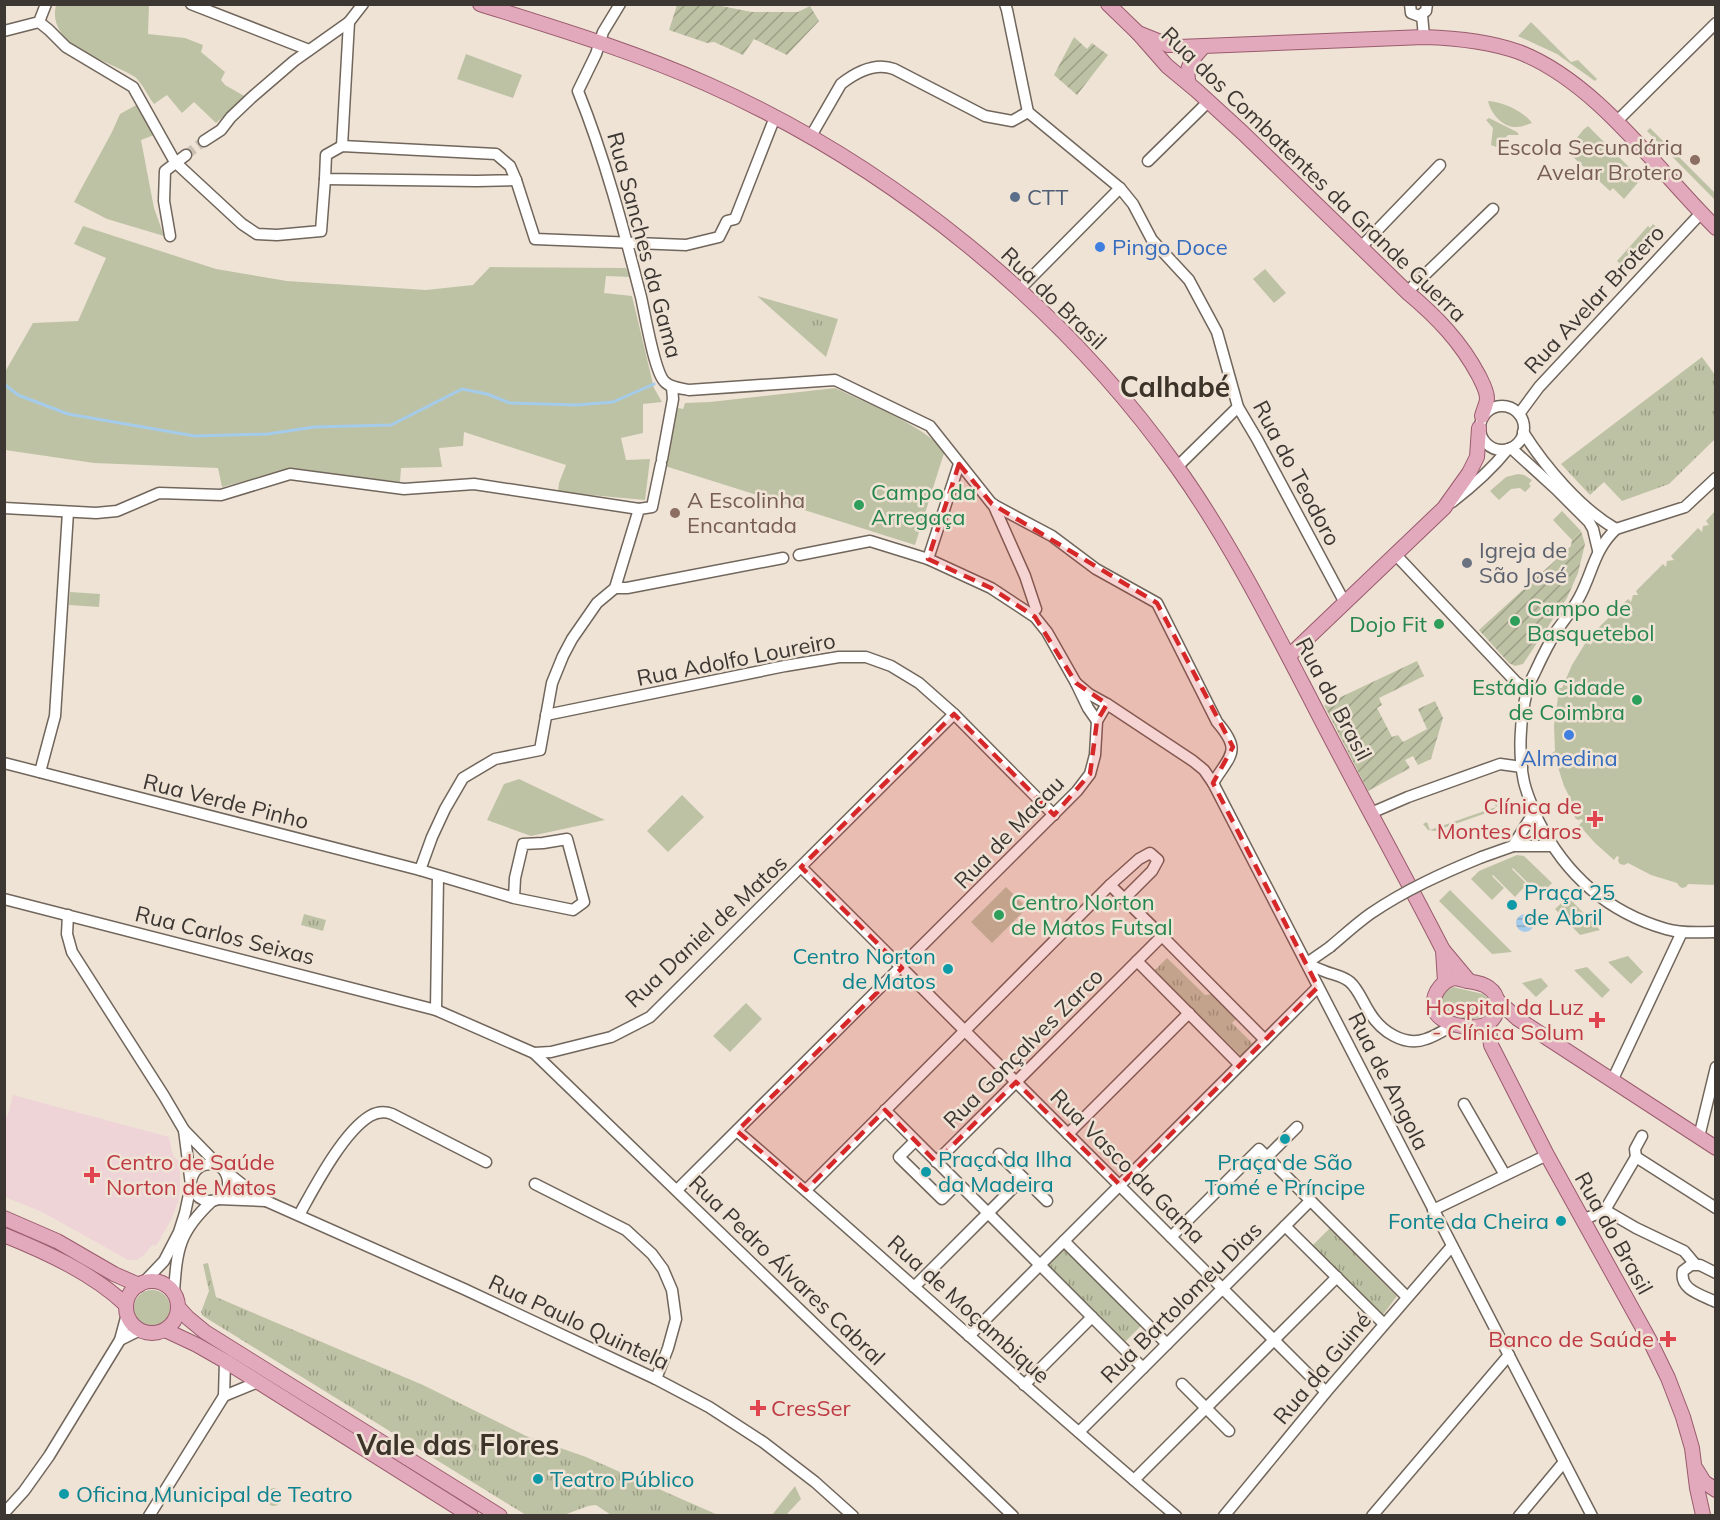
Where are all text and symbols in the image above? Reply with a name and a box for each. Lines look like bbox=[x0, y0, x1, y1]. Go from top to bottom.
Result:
street label: Rua dos Combatentes da Grande Guerra bbox=[1156, 20, 1472, 328]
street label: Rua Sanches da Gama bbox=[601, 129, 689, 361]
place label: Escola Secundária Avelar Brotero bbox=[1497, 133, 1683, 186]
marker: Escola Secundária Avelar Brotero bbox=[1688, 153, 1702, 167]
place label: CTT bbox=[1027, 183, 1069, 211]
marker: CTT bbox=[1008, 190, 1022, 204]
street label: Rua Avelar Brotero bbox=[1518, 219, 1670, 379]
place label: Pingo Doce bbox=[1112, 233, 1228, 261]
marker: Pingo Doce bbox=[1093, 240, 1107, 254]
street label: Rua do Brasil bbox=[995, 241, 1113, 355]
district label: Calhabé bbox=[1120, 369, 1230, 404]
street label: Rua do Teodoro bbox=[1247, 395, 1347, 551]
place label: Campo da Arregaça bbox=[871, 478, 976, 531]
place label: A Escolinha Encantada bbox=[687, 486, 805, 539]
marker: Campo da Arregaça bbox=[852, 498, 866, 512]
marker: A Escolinha Encantada bbox=[668, 506, 682, 520]
place label: Igreja de São José bbox=[1479, 536, 1567, 589]
marker: Igreja de São José bbox=[1460, 556, 1474, 570]
place label: Campo de Basquetebol bbox=[1527, 594, 1654, 647]
place label: Dojo Fit bbox=[1349, 610, 1427, 638]
marker: Campo de Basquetebol bbox=[1508, 614, 1522, 628]
marker: Dojo Fit bbox=[1432, 617, 1446, 631]
street label: Rua Adolfo Loureiro bbox=[634, 626, 838, 692]
street label: Rua do Brasil bbox=[1290, 632, 1378, 766]
place label: Estádio Cidade de Coimbra bbox=[1472, 673, 1625, 726]
marker: Estádio Cidade de Coimbra bbox=[1630, 693, 1644, 707]
marker: Almedina bbox=[1562, 728, 1576, 742]
place label: Almedina bbox=[1520, 744, 1618, 772]
street label: Rua Verde Pinho bbox=[140, 767, 312, 835]
street label: Rua de Macau bbox=[948, 770, 1070, 894]
place label: Clínica de Montes Claros bbox=[1437, 792, 1582, 845]
marker: Clínica de Montes Claros bbox=[1586, 810, 1604, 828]
street label: Rua Daniel de Matos bbox=[619, 849, 793, 1013]
place label: Praça 25 de Abril bbox=[1524, 878, 1615, 931]
place label: Centro Norton de Matos Futsal bbox=[1011, 888, 1173, 941]
marker: Praça 25 de Abril bbox=[1505, 898, 1519, 912]
street label: Rua Carlos Seixas bbox=[132, 899, 318, 971]
marker: Centro Norton de Matos Futsal bbox=[992, 908, 1006, 922]
place label: Centro Norton de Matos bbox=[792, 942, 936, 995]
street label: Rua Gonçalves Zarco bbox=[937, 962, 1109, 1134]
marker: Centro Norton de Matos bbox=[941, 962, 955, 976]
place label: Hospital da Luz - Clínica Solum bbox=[1425, 993, 1584, 1046]
street label: Rua de Angola bbox=[1342, 1007, 1436, 1155]
marker: Hospital da Luz - Clínica Solum bbox=[1588, 1011, 1606, 1029]
street label: Rua Vasco da Gama bbox=[1045, 1083, 1211, 1249]
marker: Praça de São Tomé e Príncipe bbox=[1278, 1132, 1292, 1146]
place label: Praça da Ilha da Madeira bbox=[938, 1145, 1072, 1198]
place label: Centro de Saúde Norton de Matos bbox=[106, 1148, 276, 1201]
place label: Praça de São Tomé e Príncipe bbox=[1205, 1148, 1365, 1201]
marker: Praça da Ilha da Madeira bbox=[919, 1165, 933, 1179]
marker: Centro de Saúde Norton de Matos bbox=[83, 1166, 101, 1184]
street label: Rua do Brasil bbox=[1569, 1167, 1659, 1299]
street label: Rua Pedro Álvares Cabral bbox=[683, 1169, 891, 1371]
place label: Fonte da Cheira bbox=[1388, 1207, 1549, 1235]
marker: Fonte da Cheira bbox=[1554, 1214, 1568, 1228]
street label: Rua Bartolomeu Dias bbox=[1094, 1215, 1268, 1389]
street label: Rua de Moçambique bbox=[882, 1229, 1056, 1389]
street label: Rua Paulo Quintela bbox=[484, 1268, 674, 1376]
street label: Rua da Guiné bbox=[1267, 1306, 1377, 1430]
place label: Banco de Saúde bbox=[1488, 1325, 1654, 1353]
marker: Banco de Saúde bbox=[1659, 1330, 1677, 1348]
place label: CresSer bbox=[771, 1394, 850, 1422]
marker: CresSer bbox=[749, 1399, 767, 1417]
district label: Vale das Flores bbox=[356, 1427, 559, 1462]
place label: Teatro Público bbox=[550, 1465, 694, 1493]
marker: Teatro Público bbox=[531, 1472, 545, 1486]
place label: Oficina Municipal de Teatro bbox=[76, 1480, 353, 1508]
marker: Oficina Municipal de Teatro bbox=[57, 1487, 71, 1501]

